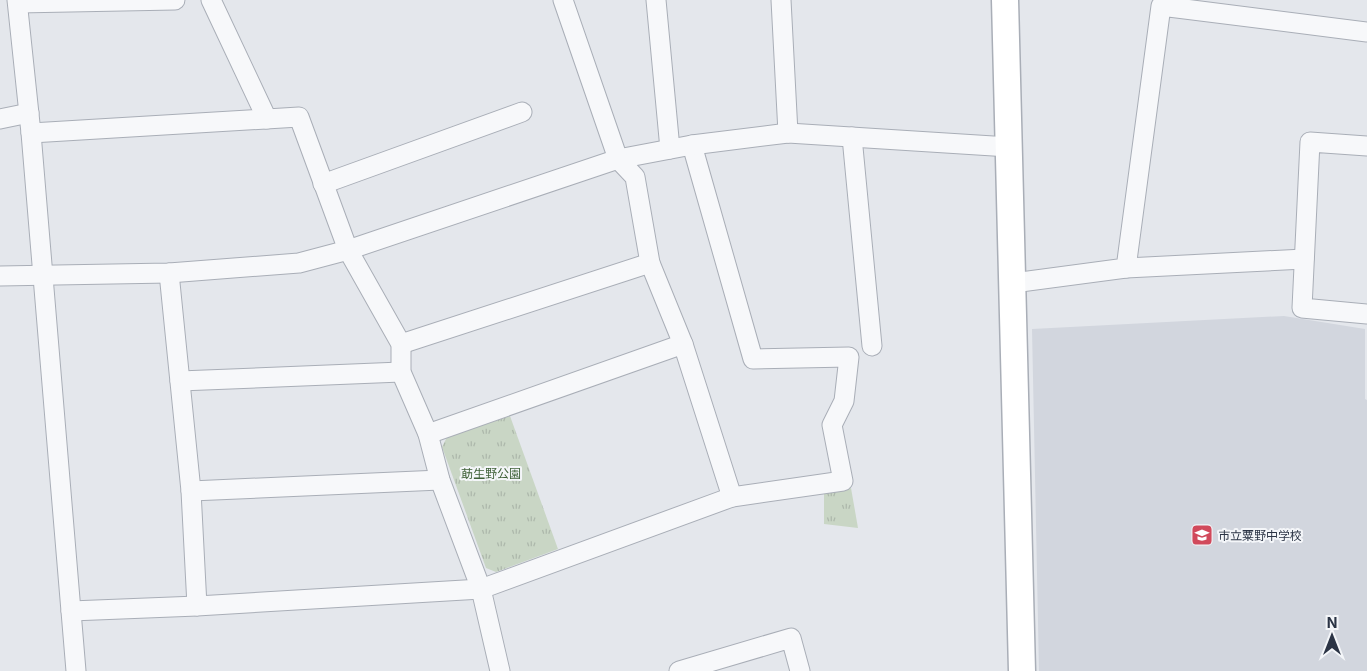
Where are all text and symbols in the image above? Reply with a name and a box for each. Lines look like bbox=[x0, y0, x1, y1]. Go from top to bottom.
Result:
park label: 莇生野公園 bbox=[461, 466, 521, 481]
school or university icon: 市立粟野中学校 bbox=[1190, 523, 1214, 547]
place label: 市立粟野中学校 bbox=[1218, 528, 1302, 543]
north arrow bbox=[1307, 611, 1357, 661]
text: N bbox=[1327, 614, 1337, 631]

